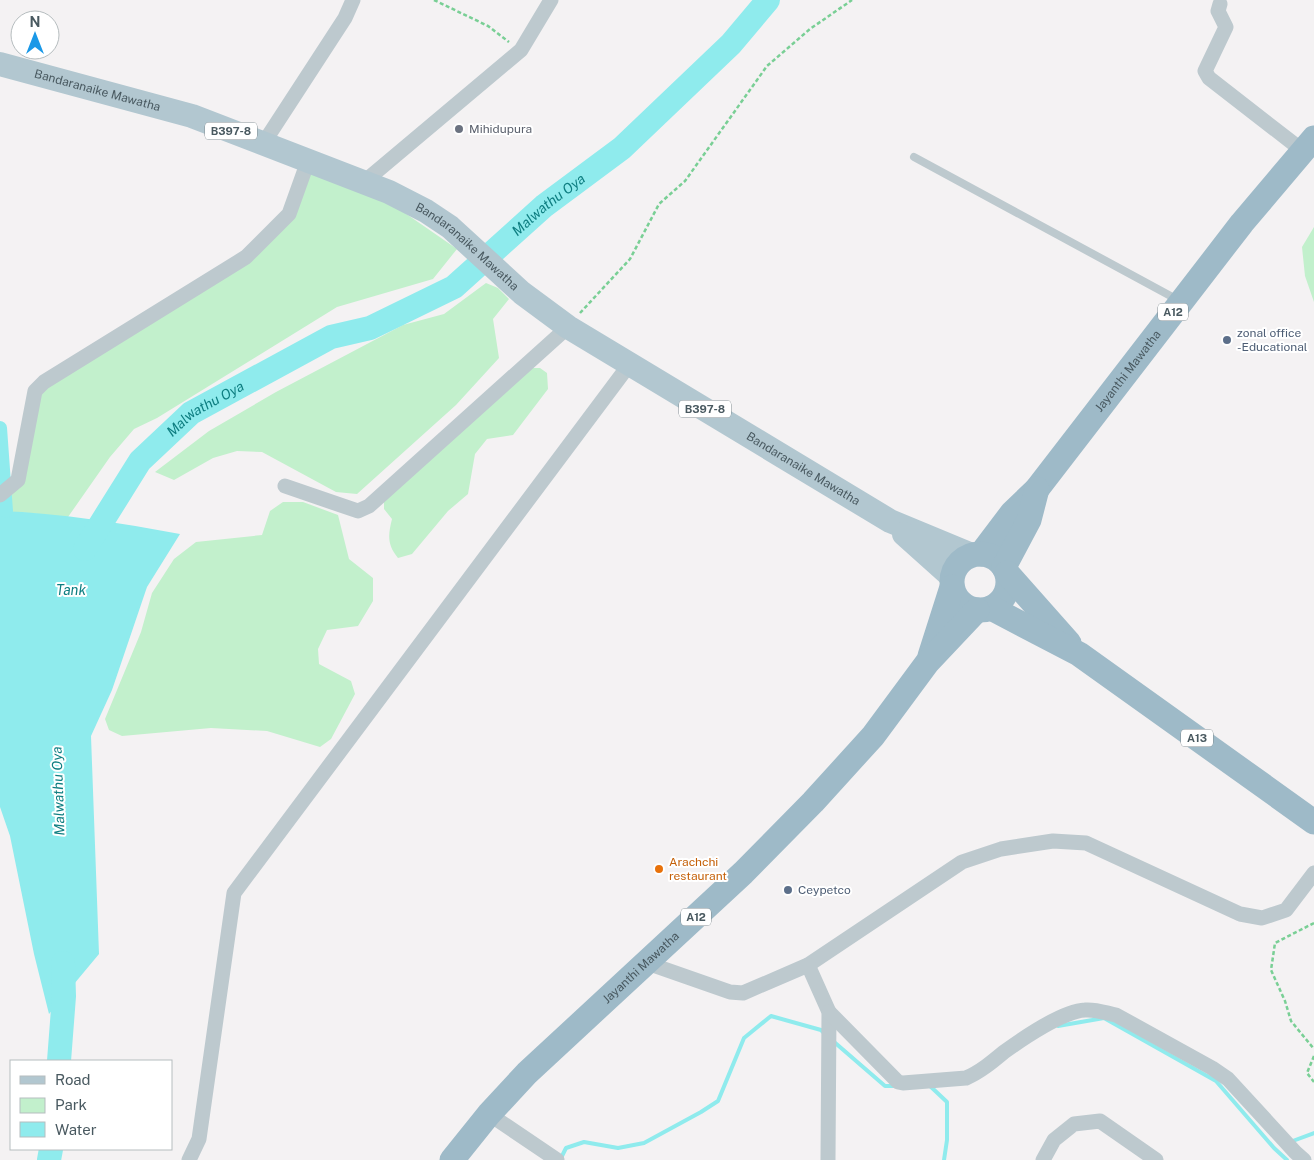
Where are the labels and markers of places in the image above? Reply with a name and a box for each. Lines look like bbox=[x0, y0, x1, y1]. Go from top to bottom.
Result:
place label: Mihidupura bbox=[469, 122, 532, 136]
marker: Mihidupura bbox=[453, 123, 465, 135]
place label: zonal office -Educational bbox=[1237, 326, 1308, 354]
marker: zonal office -Educational bbox=[1221, 334, 1233, 346]
place label: Arachchi restaurant bbox=[669, 855, 727, 883]
marker: Arachchi restaurant bbox=[653, 863, 665, 875]
place label: Ceypetco bbox=[798, 883, 851, 897]
marker: Ceypetco bbox=[782, 884, 794, 896]

